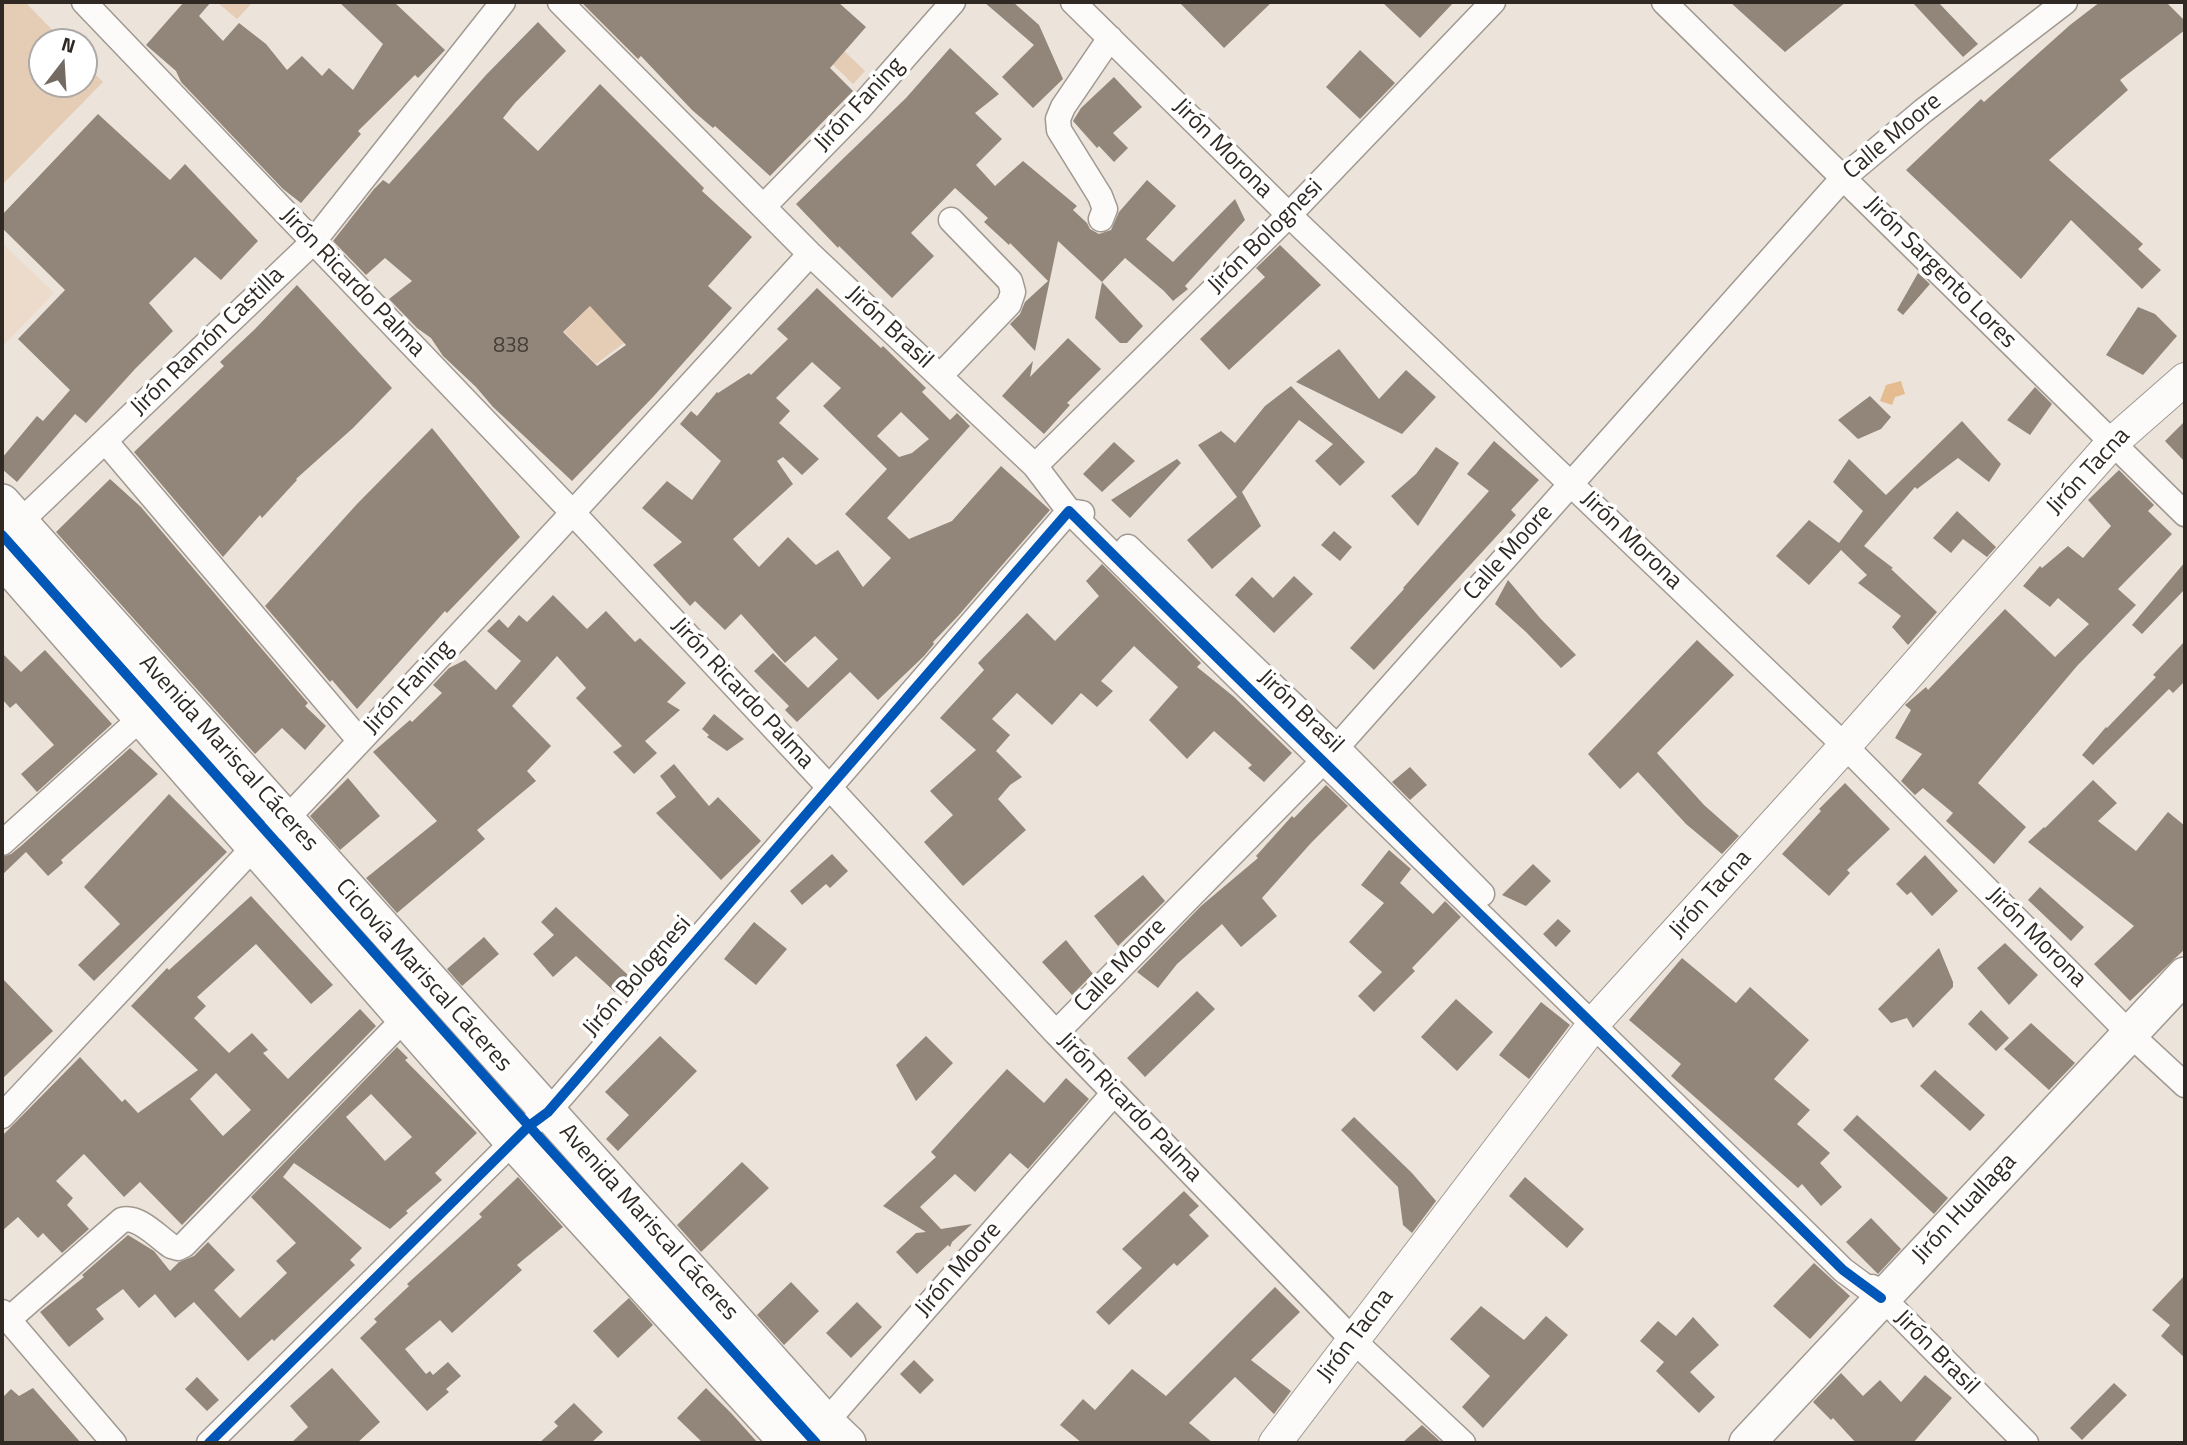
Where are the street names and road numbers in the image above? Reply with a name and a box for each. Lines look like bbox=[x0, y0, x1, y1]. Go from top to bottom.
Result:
street label: Jirón Faning bbox=[809, 52, 911, 158]
street label: Calle Moore bbox=[1838, 88, 1948, 186]
street label: Jirón Morona bbox=[1166, 93, 1278, 205]
street label: Jirón Bolognesi bbox=[1203, 174, 1329, 300]
street label: Jirón Sargento Lores bbox=[1858, 191, 2022, 355]
street label: Jirón Ricardo Palma bbox=[274, 202, 430, 364]
street label: Jirón Ramón Castilla bbox=[125, 262, 291, 422]
street label: Jirón Brasil bbox=[840, 281, 938, 375]
street label: Jirón Tacna bbox=[2041, 422, 2137, 522]
street label: Jirón Morona bbox=[1574, 486, 1688, 596]
street label: Calle Moore bbox=[1458, 499, 1560, 607]
street label: Jirón Ricardo Palma bbox=[665, 612, 819, 776]
street label: Jirón Faning bbox=[358, 635, 460, 741]
street label: Avenida Mariscal Cáceres bbox=[132, 650, 324, 858]
street label: Jirón Brasil bbox=[1251, 664, 1349, 760]
street label: Jirón Tacna bbox=[1664, 845, 1758, 945]
street label: Ciclovía Mariscal Cáceres bbox=[329, 873, 517, 1079]
street label: Jirón Morona bbox=[1980, 882, 2092, 994]
street label: Jirón Bolognesi bbox=[578, 911, 698, 1043]
street label: Calle Moore bbox=[1069, 913, 1173, 1019]
street label: Jirón Ricardo Palma bbox=[1051, 1027, 1207, 1189]
street label: Avenida Mariscal Cáceres bbox=[552, 1119, 744, 1327]
street label: Jirón Huallaga bbox=[1907, 1148, 2023, 1270]
street label: Jirón Moore bbox=[910, 1217, 1008, 1323]
street label: Jirón Tacna bbox=[1312, 1284, 1400, 1388]
street label: Jirón Brasil bbox=[1888, 1305, 1984, 1401]

